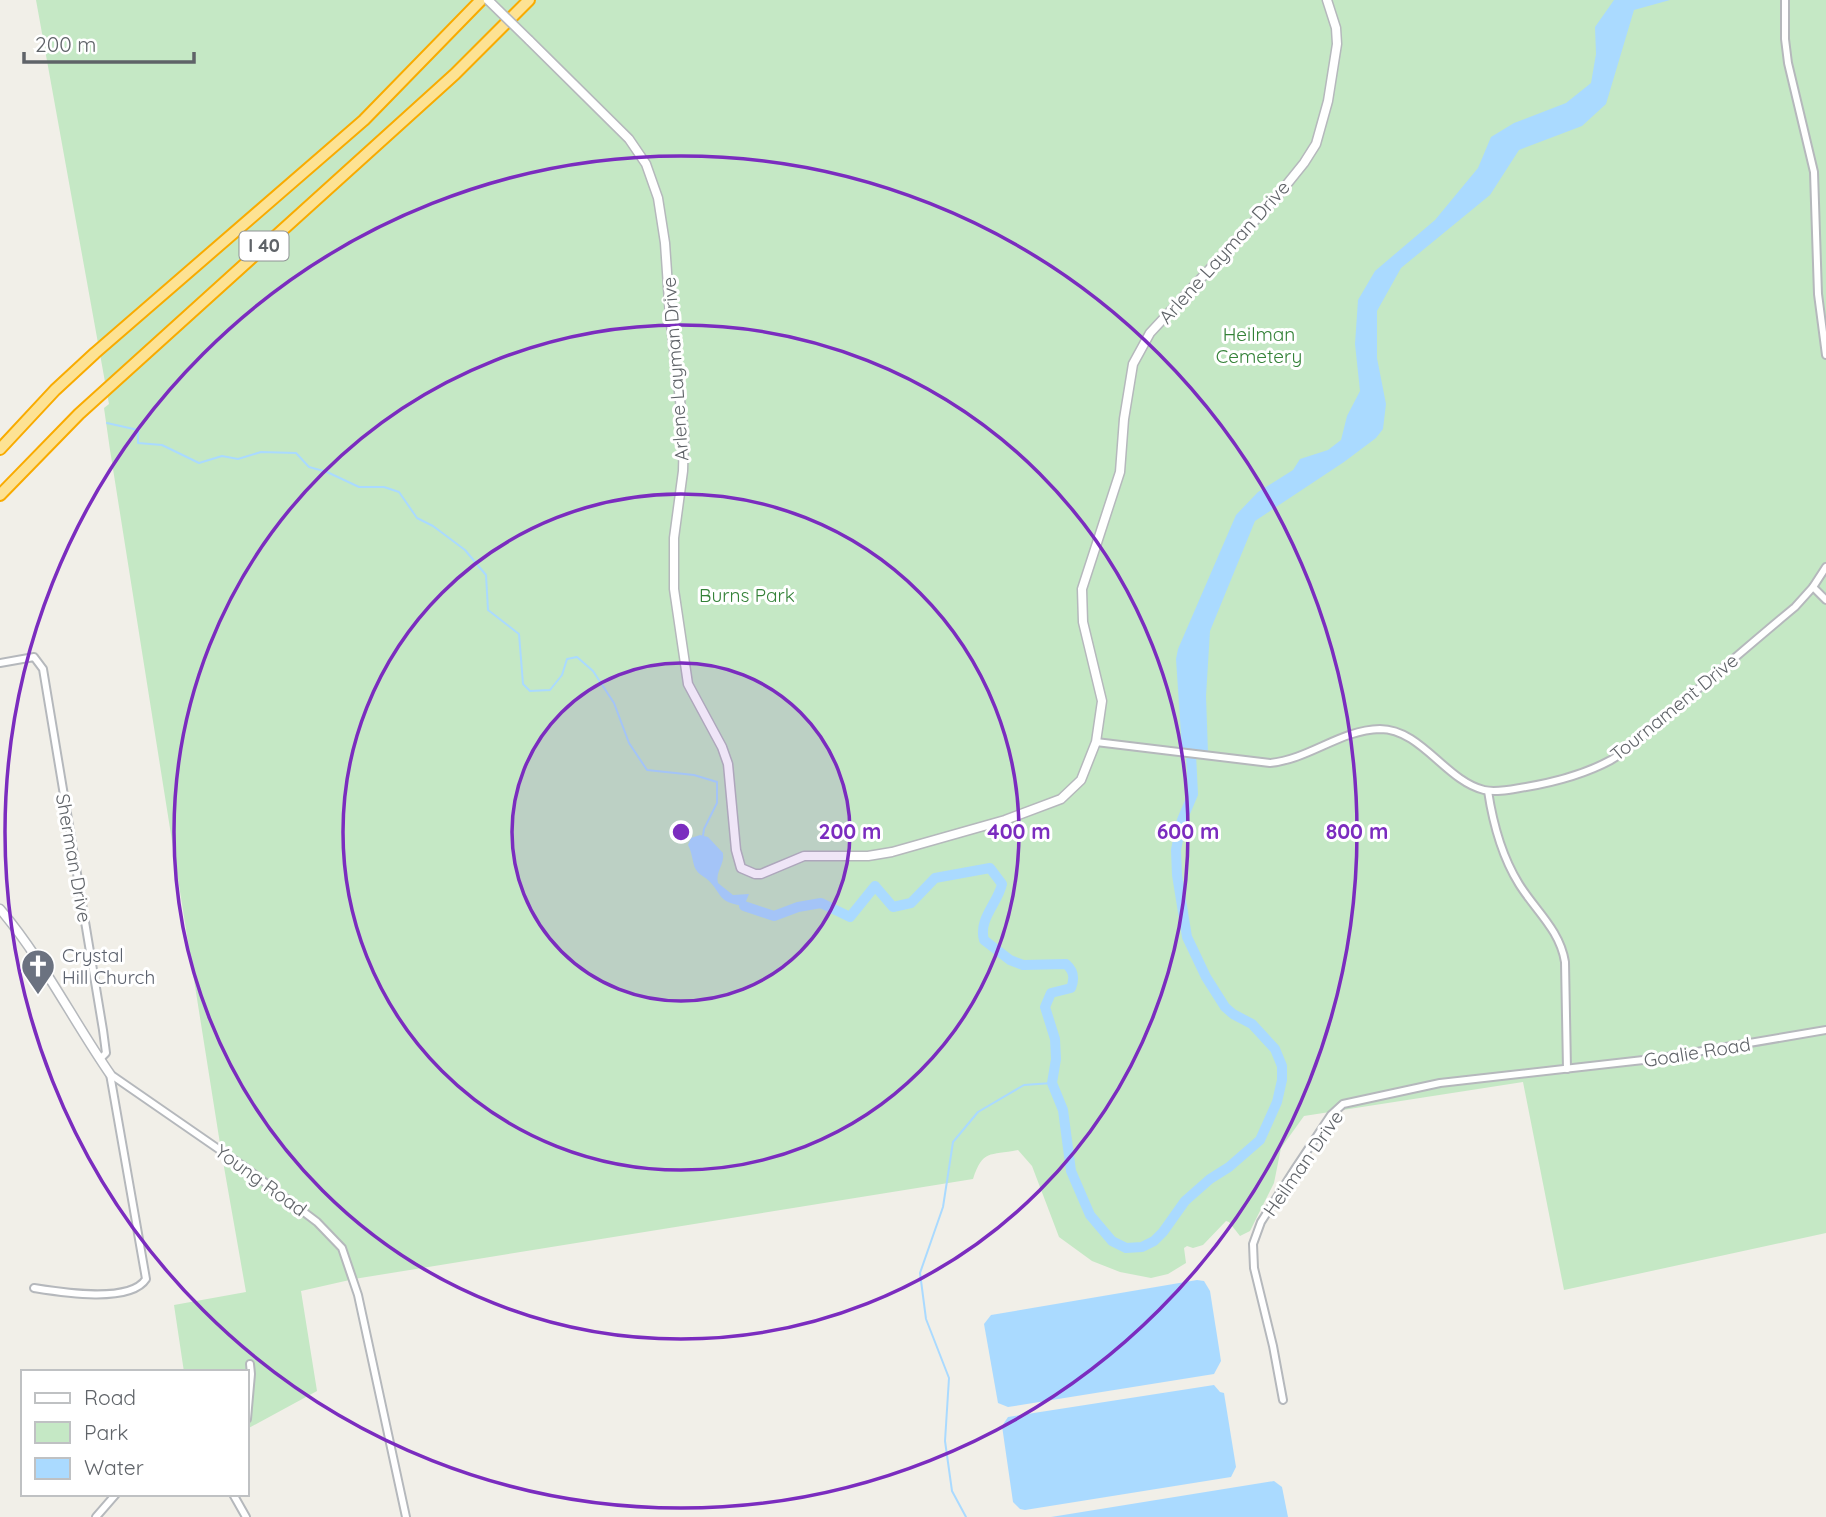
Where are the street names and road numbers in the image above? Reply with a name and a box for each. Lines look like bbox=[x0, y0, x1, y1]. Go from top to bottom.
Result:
street label: Arlene Layman Drive bbox=[1153, 175, 1295, 329]
road number: I 40 bbox=[240, 232, 288, 260]
street label: Arlene Layman Drive bbox=[657, 276, 693, 462]
street label: Tournament Drive bbox=[1605, 648, 1743, 766]
street label: Sherman Drive bbox=[51, 792, 97, 924]
street label: Goalie Road bbox=[1642, 1032, 1752, 1072]
street label: Heilman Drive bbox=[1258, 1105, 1348, 1221]
street label: Young Road bbox=[211, 1139, 311, 1221]

